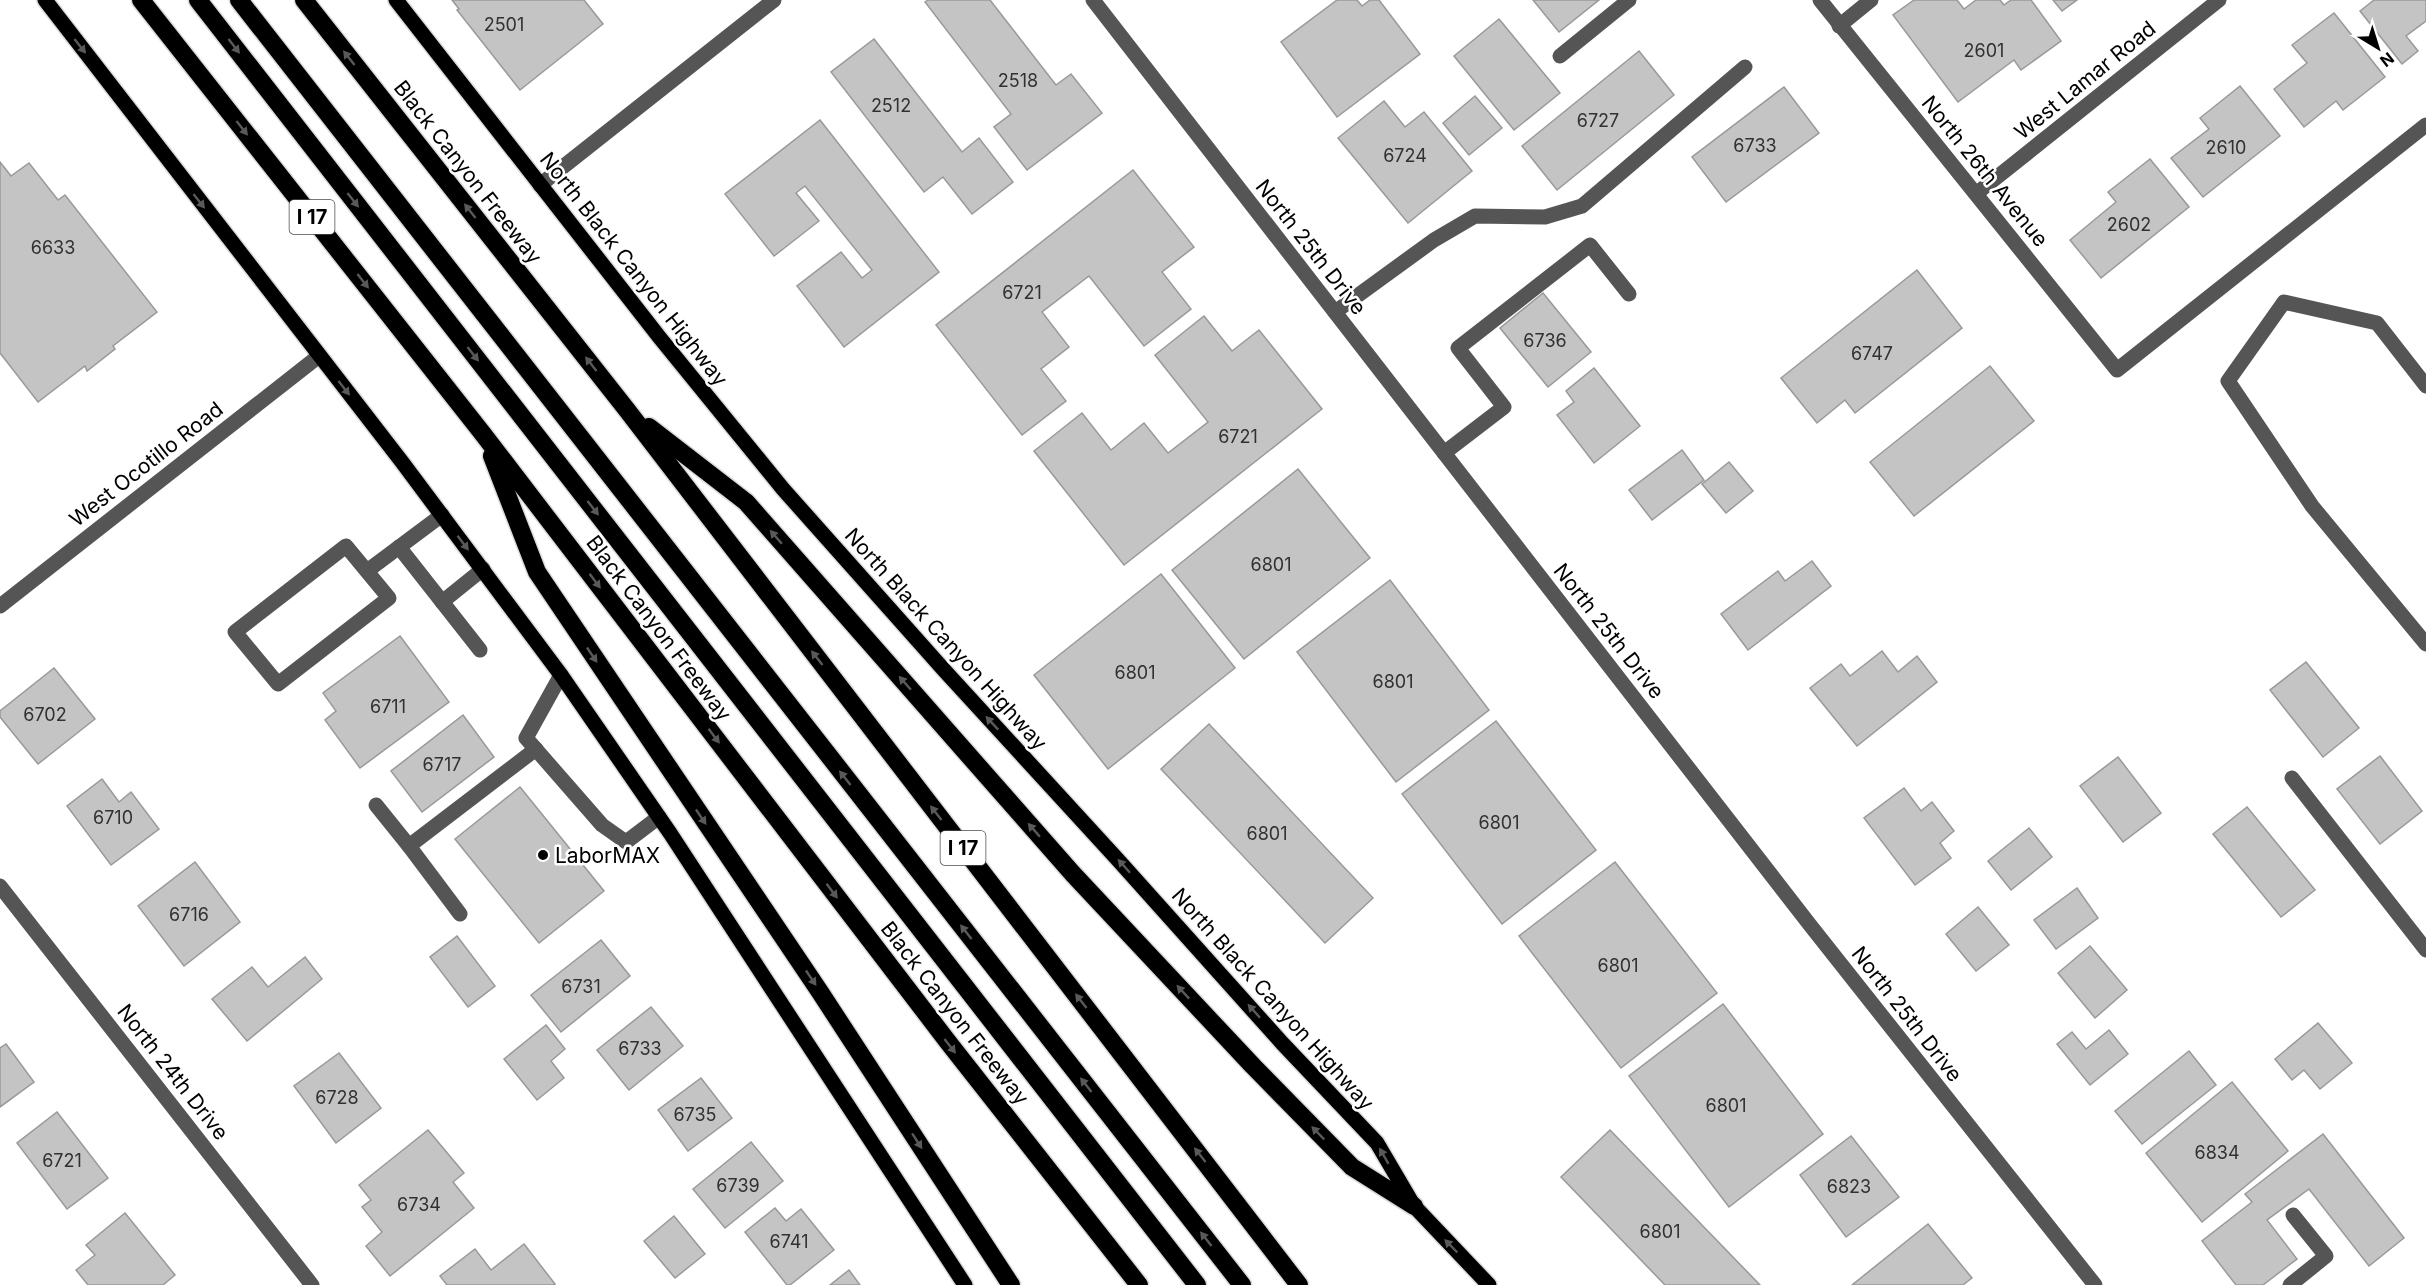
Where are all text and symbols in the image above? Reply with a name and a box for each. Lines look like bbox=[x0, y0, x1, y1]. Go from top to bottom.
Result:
house number: 2501 bbox=[484, 14, 524, 35]
street label: West Lamar Road bbox=[2009, 16, 2161, 144]
north arrow bbox=[2348, 18, 2408, 78]
one-way arrow bbox=[227, 38, 240, 54]
one-way arrow bbox=[74, 39, 86, 54]
house number: 2601 bbox=[1964, 40, 2004, 61]
text: N bbox=[2376, 48, 2398, 71]
one-way arrow bbox=[343, 50, 356, 66]
house number: 2518 bbox=[998, 70, 1038, 91]
street label: Black Canyon Freeway bbox=[389, 75, 547, 269]
street label: North 26th Avenue bbox=[1917, 91, 2053, 251]
house number: 2512 bbox=[871, 95, 911, 116]
house number: 6727 bbox=[1577, 110, 1619, 131]
one-way arrow bbox=[235, 121, 247, 136]
house number: 6733 bbox=[1733, 135, 1777, 156]
house number: 2610 bbox=[2206, 137, 2246, 158]
house number: 6724 bbox=[1383, 145, 1427, 166]
street label: North Black Canyon Highway bbox=[535, 147, 733, 391]
street label: North 25th Drive bbox=[1250, 174, 1372, 320]
one-way arrow bbox=[347, 192, 360, 208]
one-way arrow bbox=[193, 193, 205, 208]
road number: I 17 bbox=[290, 200, 334, 234]
one-way arrow bbox=[464, 203, 477, 219]
house number: 2602 bbox=[2107, 214, 2151, 235]
house number: 6633 bbox=[31, 237, 75, 258]
one-way arrow bbox=[356, 274, 368, 289]
house number: 6721 bbox=[1002, 282, 1042, 303]
house number: 6736 bbox=[1523, 330, 1567, 351]
house number: 6747 bbox=[1851, 343, 1893, 364]
one-way arrow bbox=[466, 346, 479, 362]
one-way arrow bbox=[585, 357, 597, 372]
one-way arrow bbox=[338, 381, 350, 396]
street label: West Ocotillo Road bbox=[64, 396, 228, 532]
house number: 6721 bbox=[1218, 426, 1258, 447]
one-way arrow bbox=[586, 500, 599, 516]
street label: North Black Canyon Highway bbox=[840, 523, 1052, 755]
street label: Black Canyon Freeway bbox=[581, 530, 737, 726]
one-way arrow bbox=[770, 530, 783, 545]
one-way arrow bbox=[457, 535, 469, 551]
house number: 6801 bbox=[1251, 554, 1291, 575]
street label: North 25th Drive bbox=[1548, 558, 1670, 704]
one-way arrow bbox=[589, 573, 602, 589]
one-way arrow bbox=[586, 647, 597, 663]
one-way arrow bbox=[812, 651, 824, 666]
house number: 6801 bbox=[1115, 662, 1155, 683]
house number: 6801 bbox=[1373, 671, 1413, 692]
one-way arrow bbox=[899, 676, 912, 691]
house number: 6711 bbox=[370, 696, 406, 717]
house number: 6702 bbox=[23, 704, 67, 725]
one-way arrow bbox=[985, 715, 999, 730]
one-way arrow bbox=[707, 728, 720, 744]
house number: 6717 bbox=[423, 754, 461, 775]
one-way arrow bbox=[839, 770, 852, 786]
one-way arrow bbox=[931, 805, 943, 820]
house number: 6710 bbox=[93, 807, 133, 828]
one-way arrow bbox=[695, 808, 707, 824]
house number: 6801 bbox=[1479, 812, 1519, 833]
one-way arrow bbox=[1028, 823, 1041, 838]
house number: 6801 bbox=[1247, 823, 1287, 844]
road number: I 17 bbox=[940, 831, 986, 865]
place label: LaborMAX bbox=[555, 843, 660, 868]
marker: LaborMAX bbox=[536, 848, 550, 862]
one-way arrow bbox=[1118, 859, 1131, 874]
one-way arrow bbox=[826, 883, 838, 899]
street label: North Black Canyon Highway bbox=[1167, 883, 1379, 1115]
house number: 6716 bbox=[169, 904, 209, 925]
street label: Black Canyon Freeway bbox=[876, 916, 1034, 1110]
one-way arrow bbox=[960, 924, 972, 939]
street label: North 25th Drive bbox=[1846, 941, 1968, 1087]
house number: 6801 bbox=[1598, 955, 1638, 976]
one-way arrow bbox=[805, 970, 816, 986]
house number: 6731 bbox=[561, 976, 601, 997]
one-way arrow bbox=[1177, 985, 1191, 999]
one-way arrow bbox=[1075, 993, 1087, 1008]
street label: North 24th Drive bbox=[112, 999, 234, 1145]
one-way arrow bbox=[1248, 1004, 1261, 1019]
house number: 6733 bbox=[618, 1038, 662, 1059]
one-way arrow bbox=[944, 1038, 956, 1053]
one-way arrow bbox=[1080, 1078, 1092, 1093]
house number: 6728 bbox=[315, 1087, 359, 1108]
house number: 6801 bbox=[1706, 1095, 1746, 1116]
house number: 6735 bbox=[673, 1104, 717, 1125]
one-way arrow bbox=[1311, 1125, 1325, 1140]
one-way arrow bbox=[912, 1133, 923, 1150]
house number: 6834 bbox=[2194, 1142, 2240, 1163]
one-way arrow bbox=[1194, 1148, 1206, 1163]
one-way arrow bbox=[1379, 1148, 1390, 1164]
house number: 6721 bbox=[42, 1150, 82, 1171]
house number: 6739 bbox=[716, 1175, 760, 1196]
house number: 6823 bbox=[1827, 1176, 1871, 1197]
house number: 6734 bbox=[397, 1194, 441, 1215]
house number: 6801 bbox=[1640, 1221, 1680, 1242]
house number: 6741 bbox=[770, 1231, 808, 1252]
one-way arrow bbox=[1199, 1231, 1212, 1247]
one-way arrow bbox=[1445, 1239, 1459, 1253]

